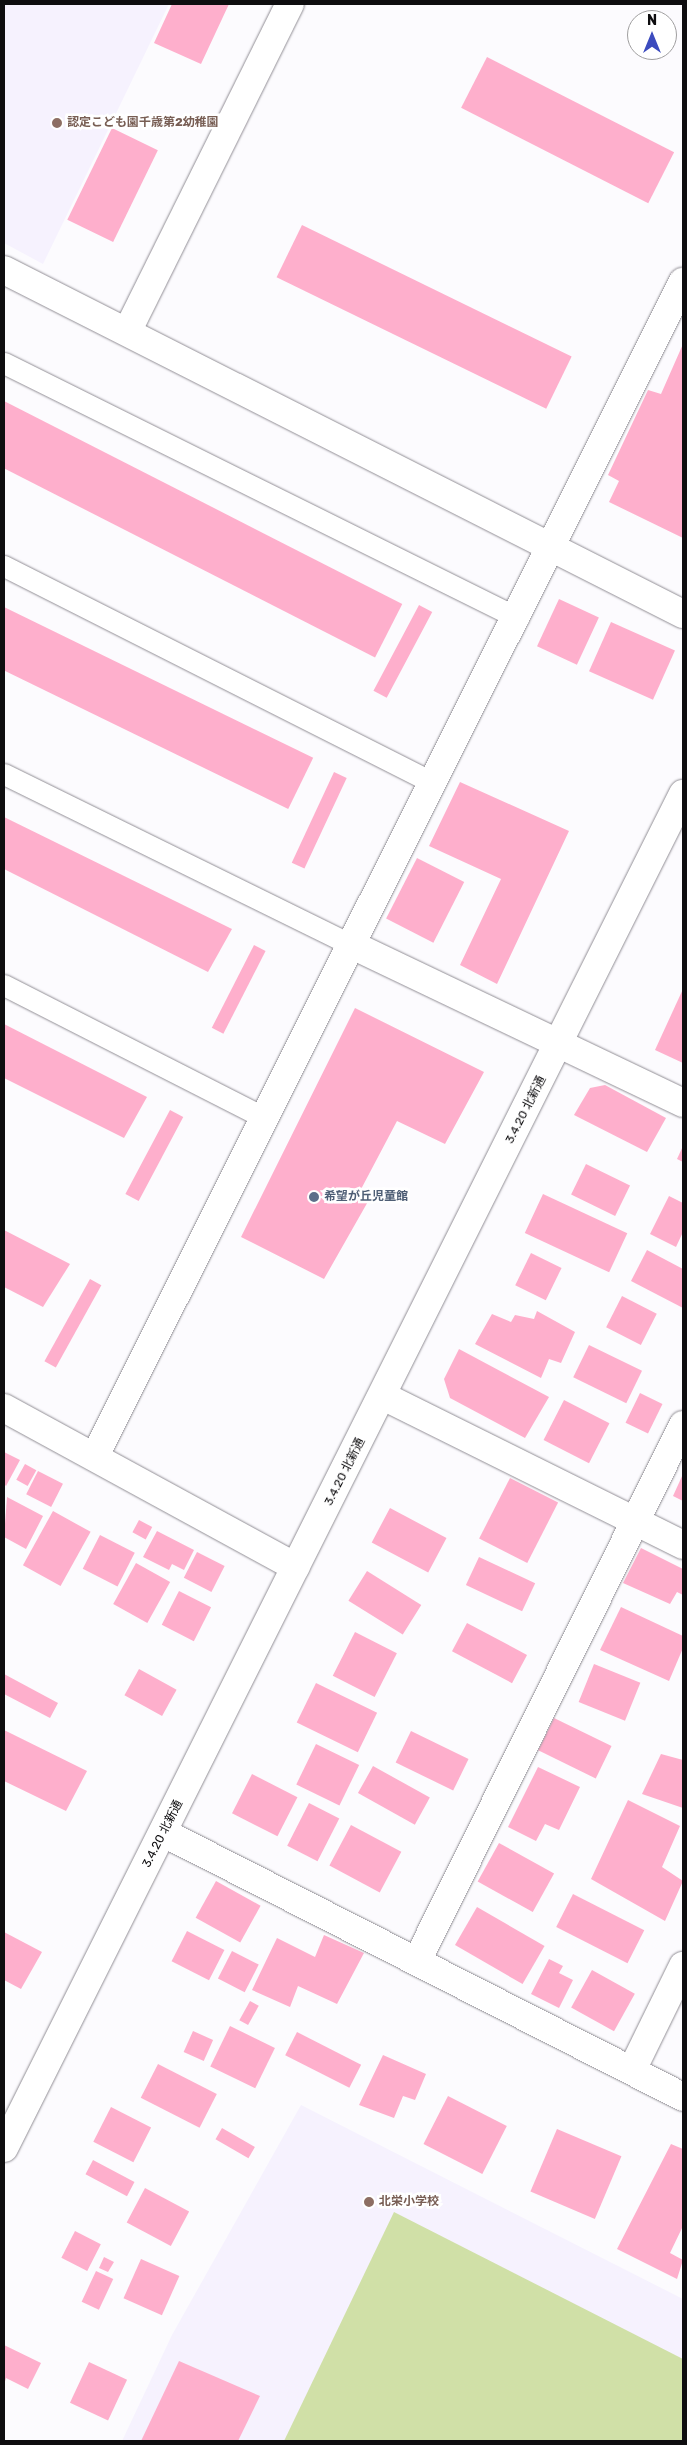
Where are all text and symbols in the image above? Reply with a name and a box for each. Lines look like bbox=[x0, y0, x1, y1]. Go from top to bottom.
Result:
north arrow bbox=[627, 10, 677, 60]
text: N bbox=[647, 12, 657, 29]
place label: 認定こども園千歳第2幼稚園 bbox=[67, 116, 219, 130]
marker: 認定こども園千歳第2幼稚園 bbox=[51, 117, 63, 129]
street label: 3.4.20 北新通 bbox=[503, 1074, 549, 1146]
place label: 希望が丘児童館 bbox=[324, 1190, 408, 1204]
marker: 希望が丘児童館 bbox=[308, 1191, 320, 1203]
street label: 3.4.20 北新通 bbox=[322, 1436, 368, 1508]
street label: 3.4.20 北新通 bbox=[140, 1798, 186, 1870]
place label: 北栄小学校 bbox=[379, 2195, 439, 2209]
marker: 北栄小学校 bbox=[363, 2196, 375, 2208]

